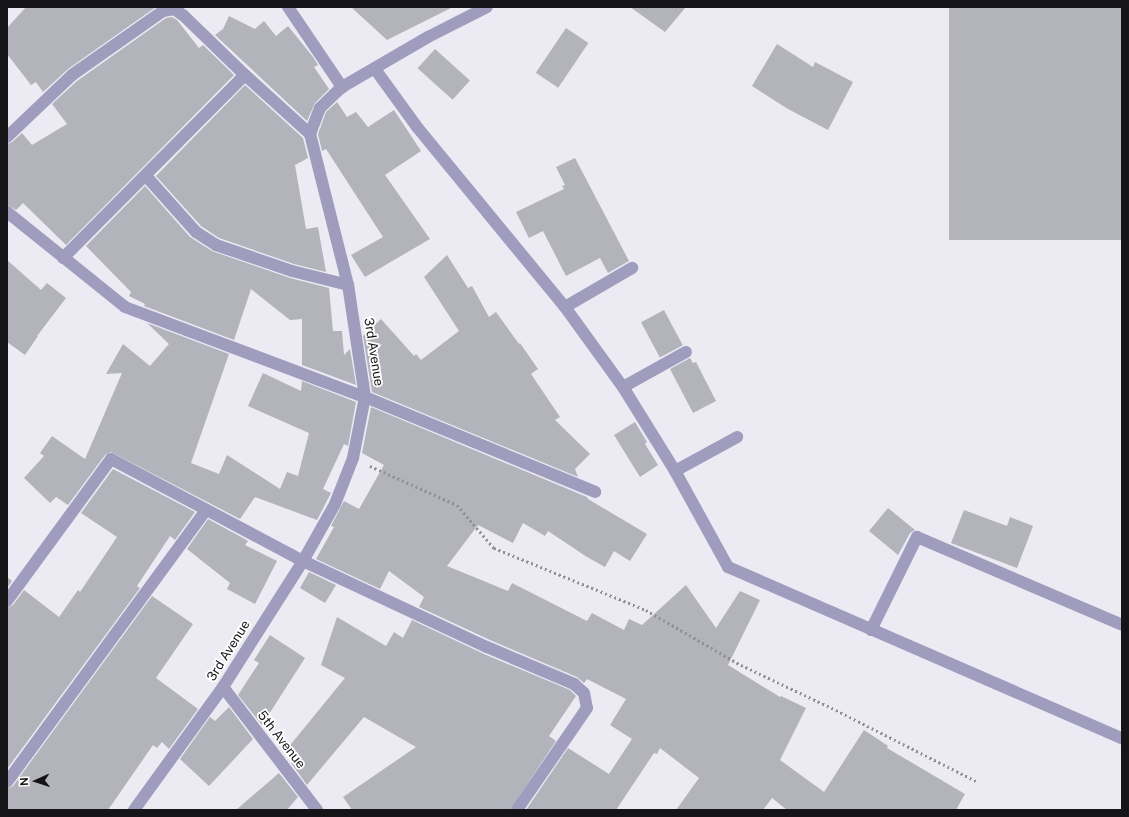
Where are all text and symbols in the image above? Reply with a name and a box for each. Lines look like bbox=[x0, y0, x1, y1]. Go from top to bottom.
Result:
street label: 3rd Avenue bbox=[360, 317, 386, 387]
street label: 3rd Avenue bbox=[204, 618, 254, 684]
street label: 5th Avenue bbox=[254, 708, 308, 772]
north arrow bbox=[16, 761, 56, 801]
text: N bbox=[18, 777, 30, 786]

